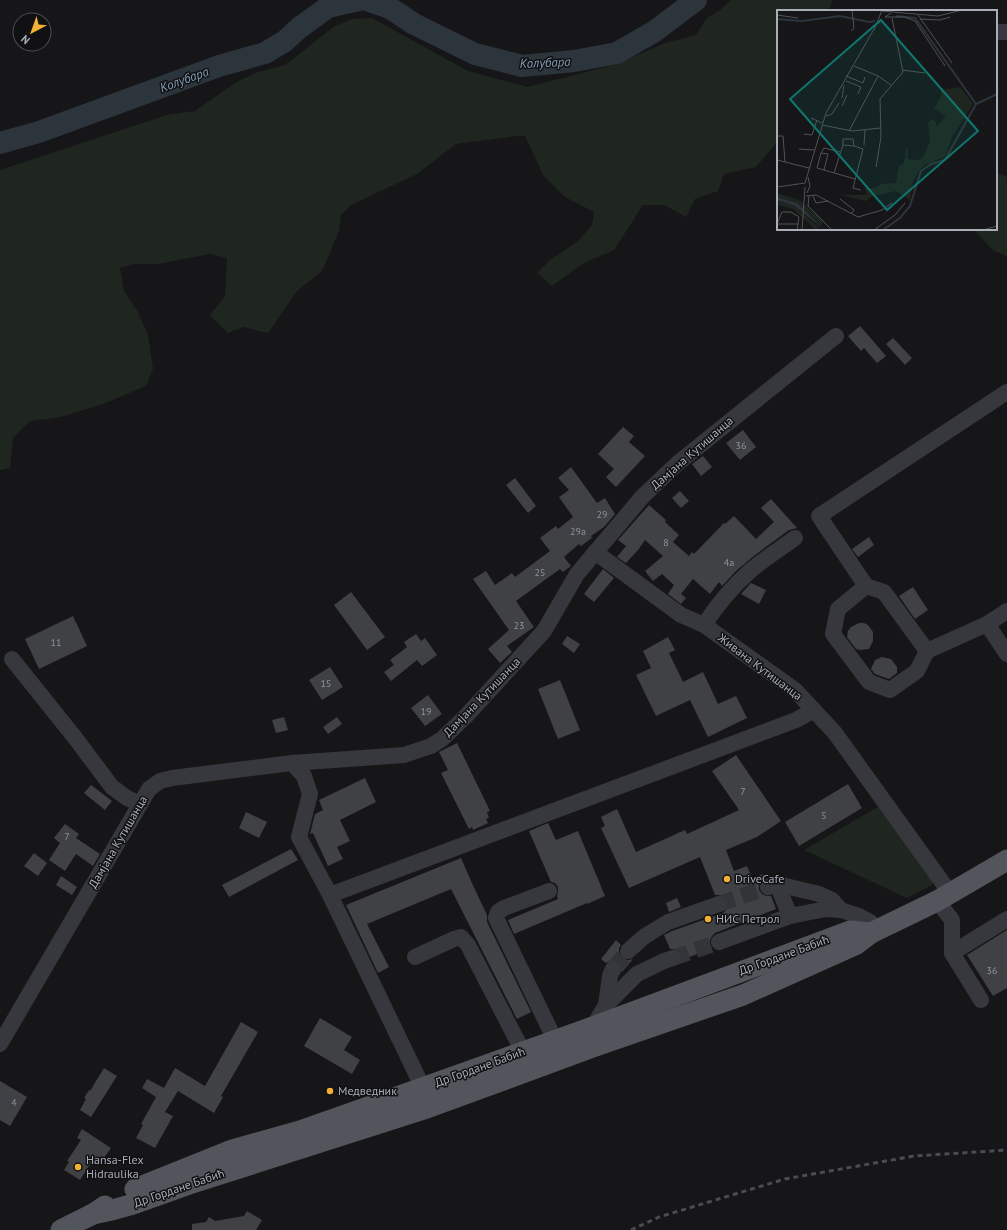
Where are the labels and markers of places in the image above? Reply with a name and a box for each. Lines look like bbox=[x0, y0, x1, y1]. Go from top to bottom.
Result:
place label: DriveCafe bbox=[735, 871, 784, 886]
marker: DriveCafe bbox=[722, 874, 732, 884]
place label: НИС Петрол bbox=[716, 911, 779, 926]
marker: НИС Петрол bbox=[703, 914, 713, 924]
place label: Медведник bbox=[338, 1083, 397, 1098]
marker: Медведник bbox=[325, 1086, 335, 1096]
place label: Hansa-Flex Hidraulika bbox=[86, 1152, 144, 1181]
marker: Hansa-Flex Hidraulika bbox=[73, 1162, 83, 1172]

